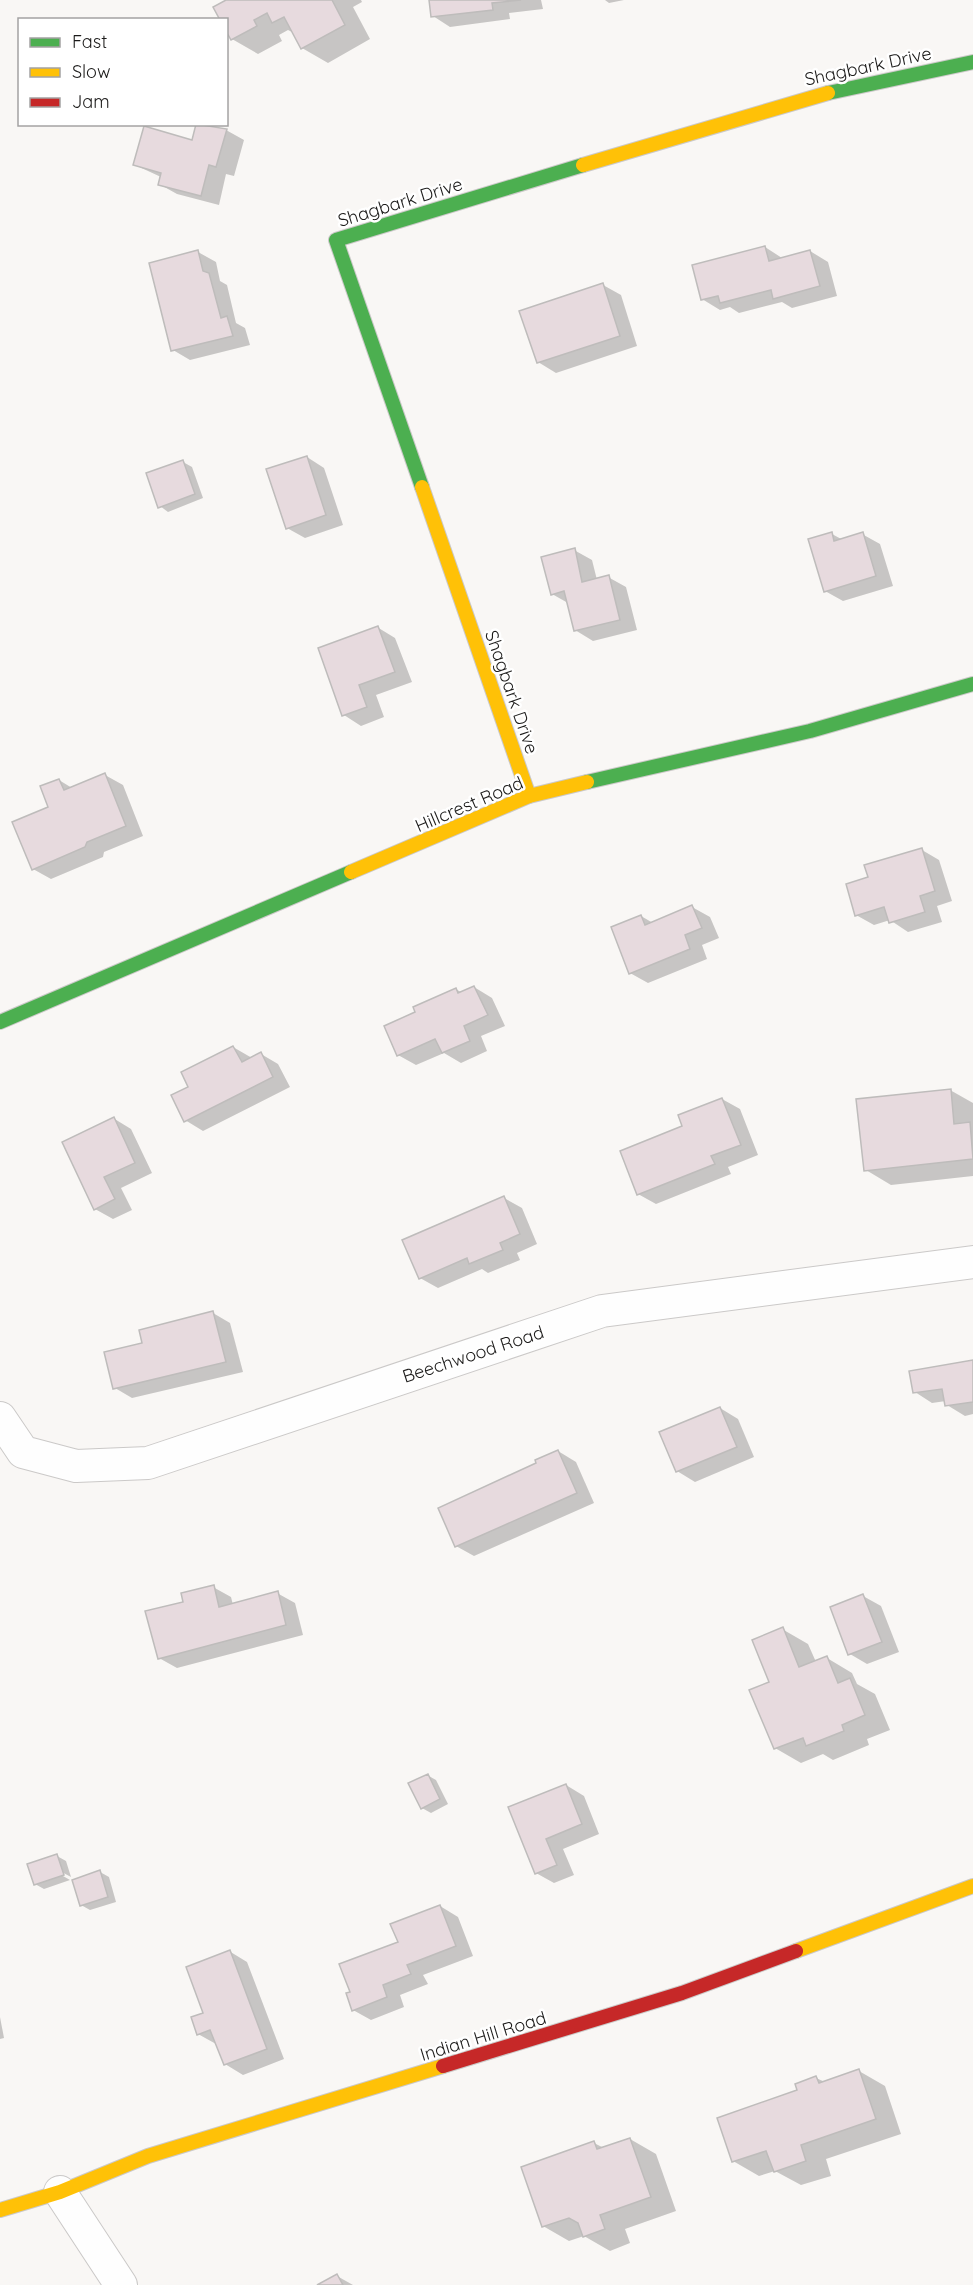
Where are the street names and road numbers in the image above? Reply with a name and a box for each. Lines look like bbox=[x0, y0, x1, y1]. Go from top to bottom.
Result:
street label: Shagbark Drive bbox=[802, 41, 934, 91]
street label: Shagbark Drive bbox=[335, 172, 465, 232]
street label: Shagbark Drive bbox=[480, 627, 544, 757]
street label: Hillcrest Road bbox=[412, 771, 526, 837]
street label: Beechwood Road bbox=[399, 1320, 547, 1388]
street label: Indian Hill Road bbox=[417, 2006, 549, 2066]

